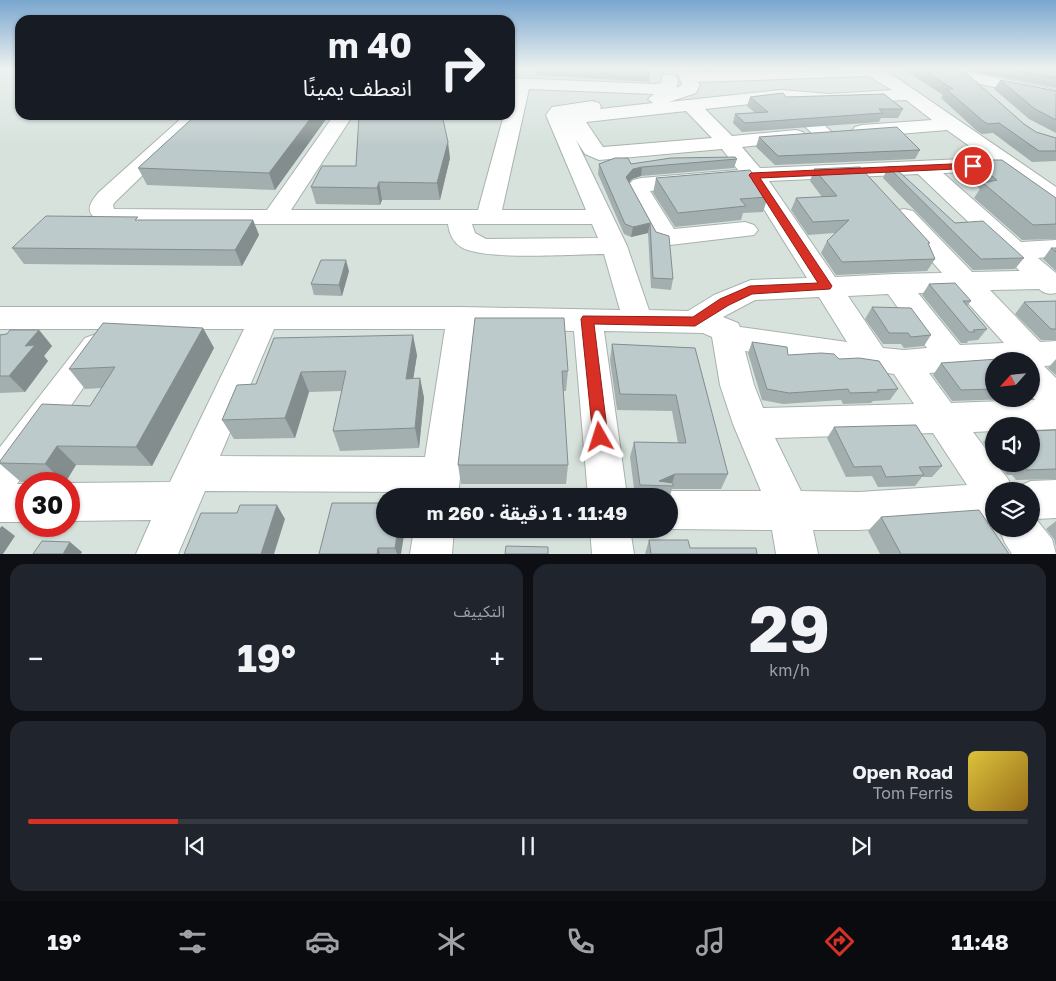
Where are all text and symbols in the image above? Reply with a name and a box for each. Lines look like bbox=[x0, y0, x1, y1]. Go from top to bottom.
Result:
text: 40 m bbox=[328, 24, 412, 66]
icon: right bbox=[430, 35, 495, 100]
text: انعطف يمينًا bbox=[303, 74, 412, 101]
pin bbox=[952, 145, 994, 187]
icon: arrive bbox=[959, 152, 987, 180]
north arrow bbox=[985, 352, 1040, 408]
map controls bbox=[985, 352, 1040, 537]
position arrow bbox=[573, 410, 625, 462]
button: sound bbox=[985, 417, 1040, 472]
speed limit sign: 30 bbox=[15, 472, 80, 537]
button: layers bbox=[985, 482, 1040, 537]
text: 11:49 · 1 دقيقة · 260 m bbox=[427, 501, 627, 524]
text: 29 bbox=[749, 588, 830, 666]
text: التكييف bbox=[453, 601, 505, 621]
text: 19° bbox=[237, 635, 296, 680]
text: − bbox=[28, 642, 43, 675]
text: + bbox=[490, 642, 505, 675]
text: km/h bbox=[769, 660, 810, 680]
text: Open Road bbox=[852, 760, 953, 783]
text: Tom Ferris bbox=[873, 783, 953, 803]
icon: previous bbox=[181, 832, 209, 860]
icon: pause bbox=[514, 832, 542, 860]
icon: next bbox=[847, 832, 875, 860]
icon: filters bbox=[175, 924, 210, 959]
icon: car bbox=[305, 924, 340, 959]
icon: climate bbox=[434, 924, 469, 959]
icon: phone bbox=[563, 924, 598, 959]
icon: music bbox=[693, 924, 728, 959]
icon: directions bbox=[822, 924, 857, 959]
text: 19° bbox=[47, 928, 81, 955]
text: 11:48 bbox=[951, 928, 1009, 955]

